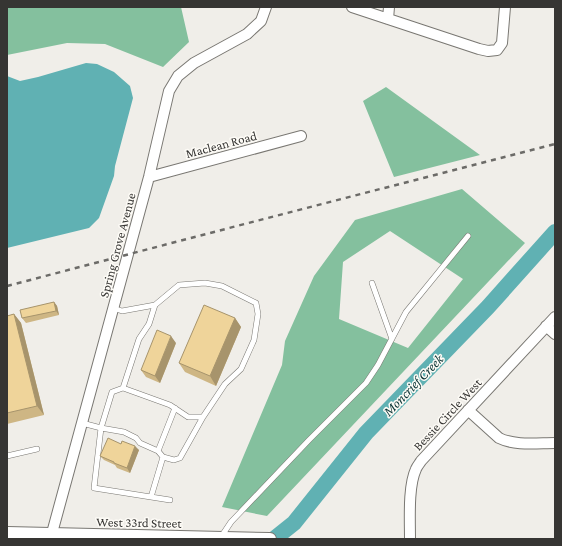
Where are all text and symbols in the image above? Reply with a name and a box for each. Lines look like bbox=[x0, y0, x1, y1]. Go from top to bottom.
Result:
street label: Maclean Road bbox=[184, 128, 259, 161]
street label: Spring Grove Avenue bbox=[96, 191, 139, 299]
water label: Moncrief Creek bbox=[379, 350, 447, 420]
street label: Bessie Circle West bbox=[410, 375, 485, 454]
street label: West 33rd Street bbox=[96, 514, 182, 531]

